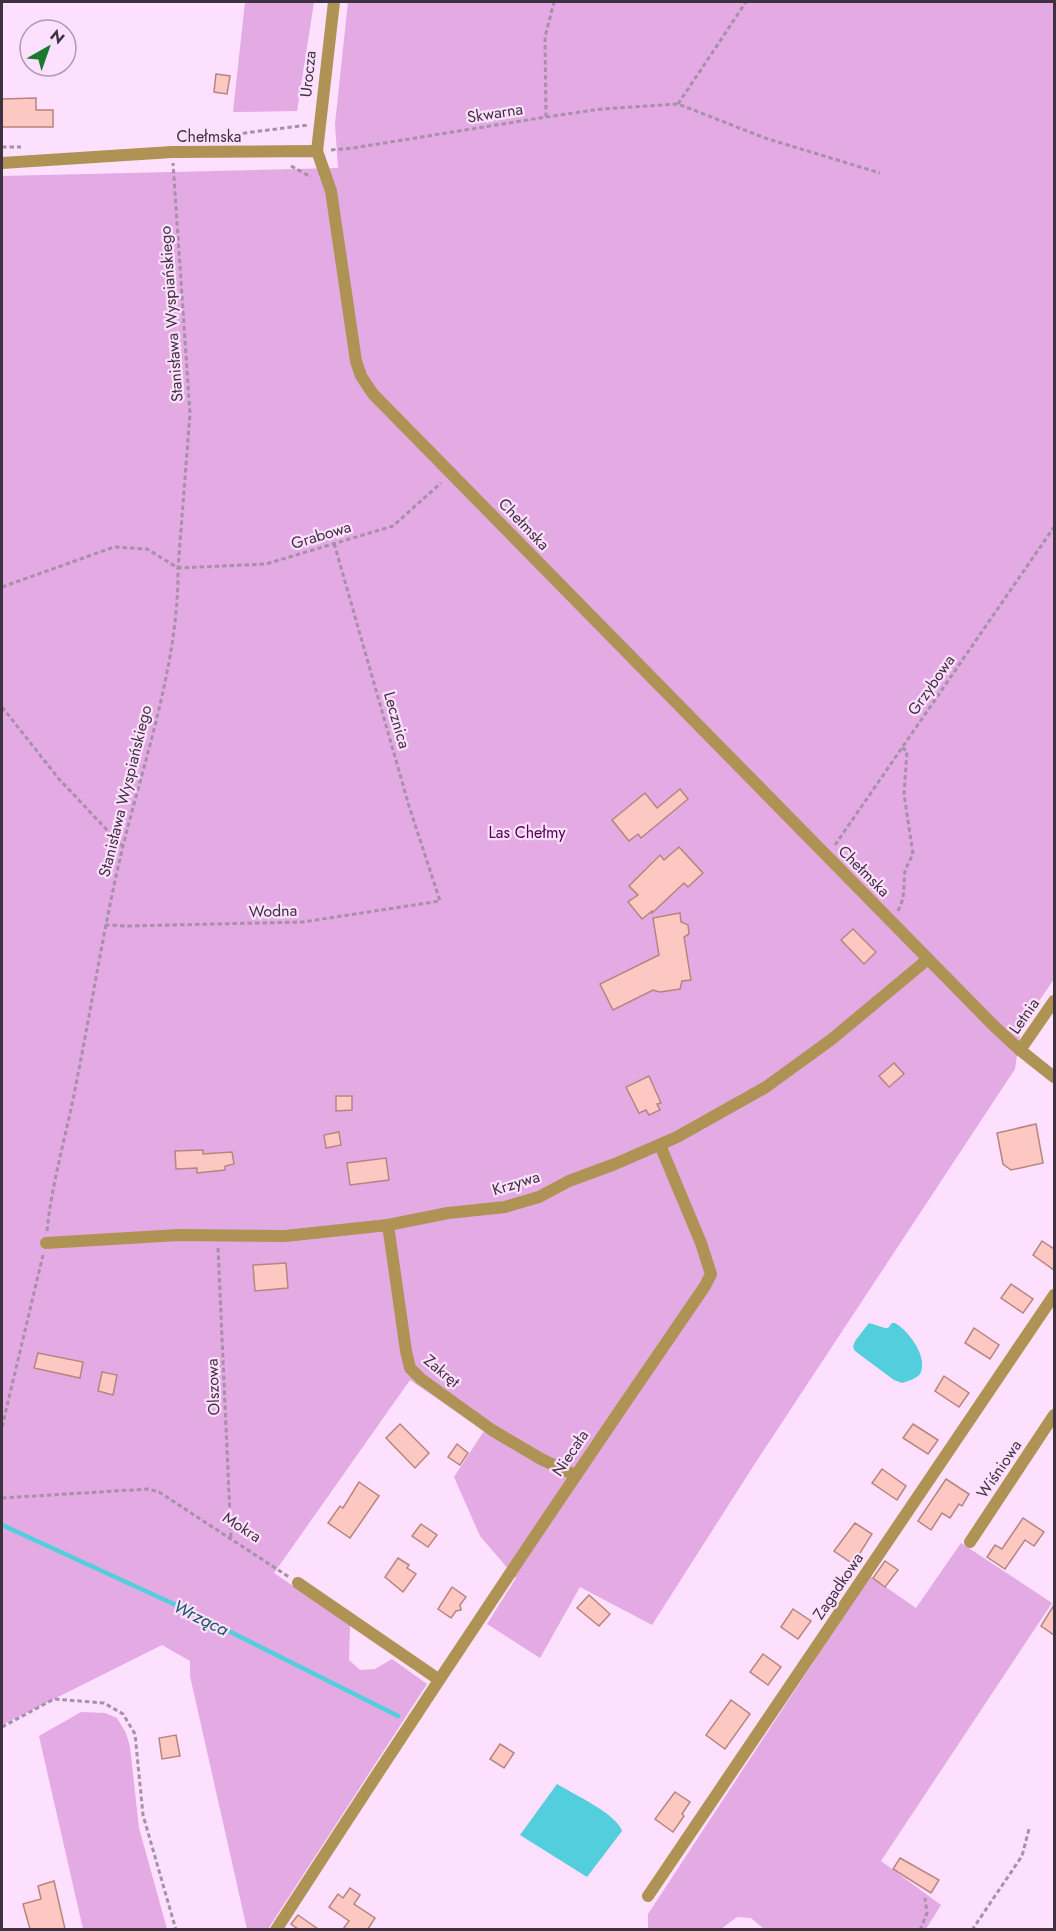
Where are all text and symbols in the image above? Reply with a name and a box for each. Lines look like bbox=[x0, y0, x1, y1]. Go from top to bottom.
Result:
north arrow bbox=[18, 18, 78, 78]
text: N bbox=[45, 24, 70, 50]
street label: Urocza bbox=[294, 50, 322, 98]
street label: Skwarna bbox=[465, 97, 525, 129]
street label: Chełmska bbox=[177, 125, 241, 148]
street label: Stanisława Wyspiańskiego bbox=[153, 225, 189, 403]
street label: Chełmska bbox=[493, 493, 555, 555]
street label: Grabowa bbox=[288, 515, 354, 555]
street label: Grzybowa bbox=[902, 650, 960, 720]
street label: Lecznica bbox=[378, 689, 416, 751]
street label: Stanisława Wyspiańskiego bbox=[92, 702, 158, 879]
park label: Las Chełmy bbox=[489, 821, 566, 844]
street label: Chełmska bbox=[833, 840, 895, 902]
street label: Wodna bbox=[248, 899, 298, 923]
street label: Letnia bbox=[1003, 993, 1045, 1039]
street label: Krzywa bbox=[489, 1165, 543, 1201]
street label: Zakręt bbox=[419, 1349, 465, 1393]
street label: Olszowa bbox=[201, 1358, 225, 1416]
street label: Niecała bbox=[546, 1425, 594, 1481]
street label: Wiśniowa bbox=[971, 1435, 1027, 1503]
street label: Mokra bbox=[218, 1506, 266, 1548]
street label: Zagadkowa bbox=[807, 1548, 869, 1624]
water label: Wrząca bbox=[169, 1593, 233, 1643]

